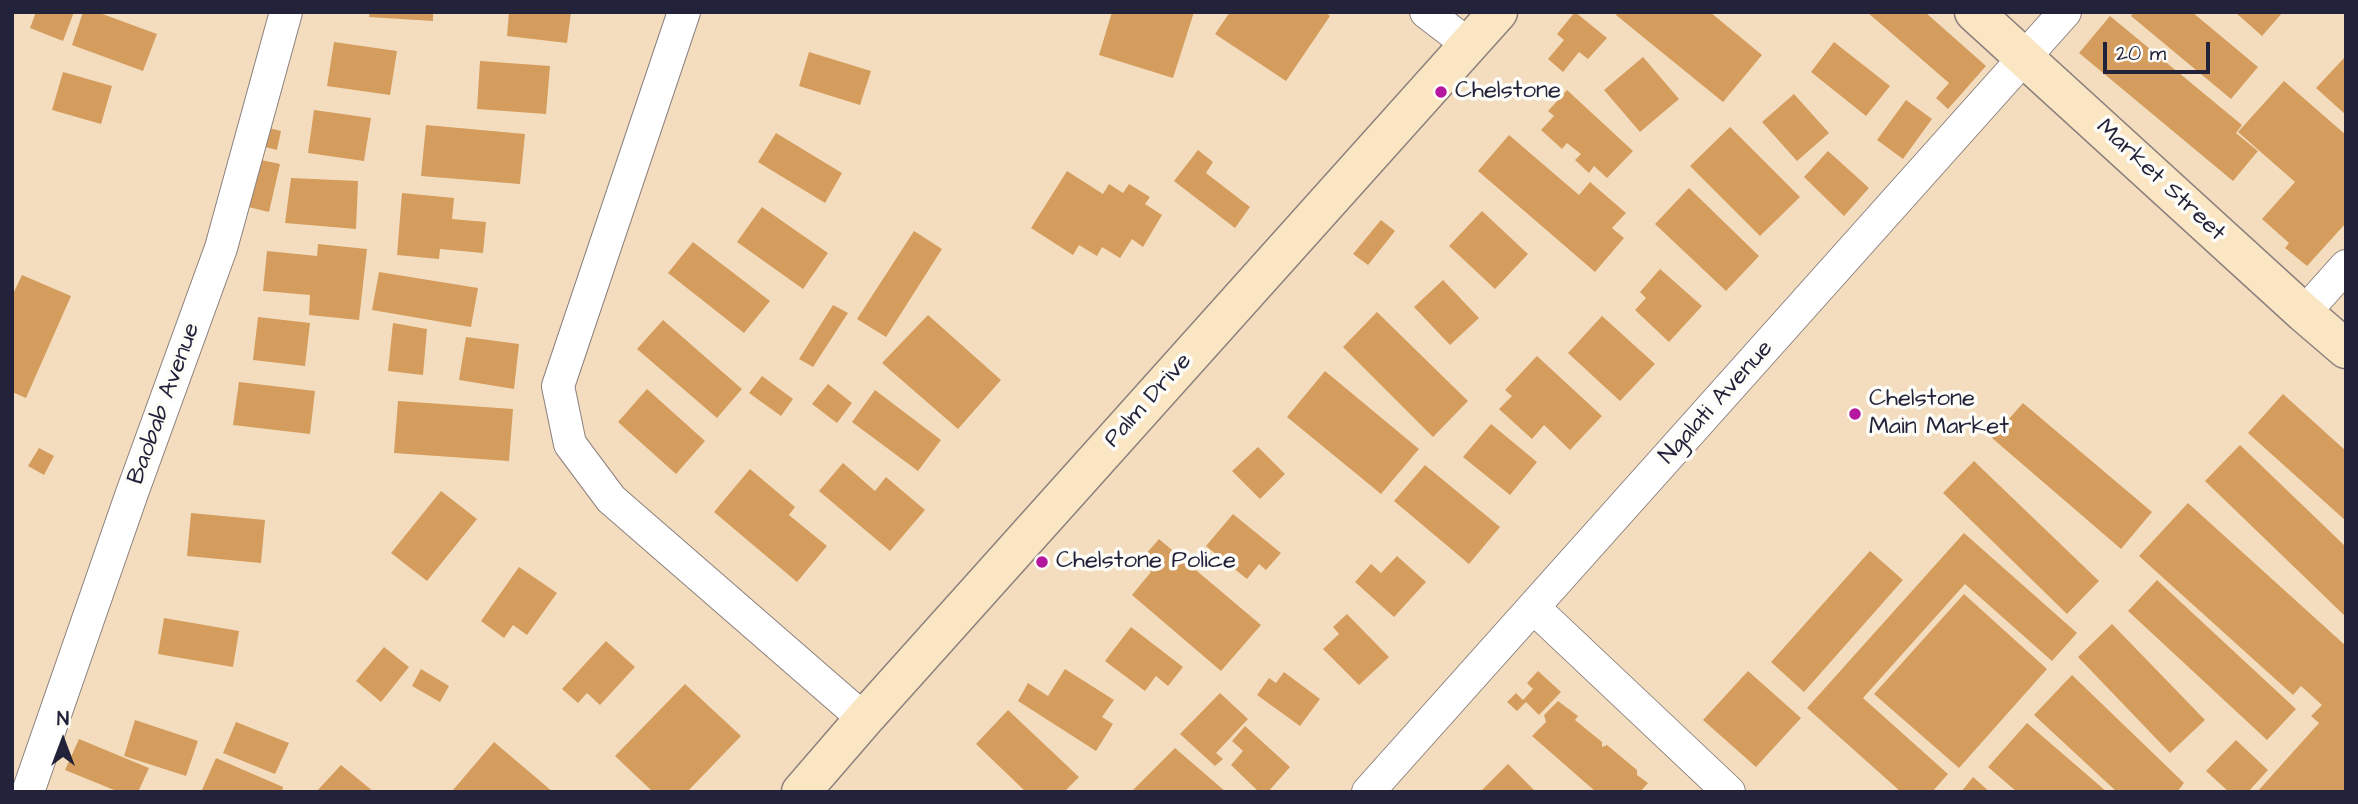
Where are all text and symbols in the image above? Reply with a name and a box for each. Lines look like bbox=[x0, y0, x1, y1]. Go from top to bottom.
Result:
scale bar bbox=[2106, 28, 2213, 72]
text: 20 m bbox=[2116, 39, 2166, 68]
place label: Chelstone bbox=[1455, 78, 1561, 106]
marker: Chelstone bbox=[1433, 84, 1449, 100]
street label: Market Street bbox=[2089, 114, 2231, 248]
street label: Baobab Avenue bbox=[122, 319, 208, 489]
street label: Ngalati Avenue bbox=[1654, 335, 1780, 471]
street label: Palm Drive bbox=[1099, 348, 1199, 454]
place label: Chelstone Main Market bbox=[1869, 386, 2009, 442]
marker: Chelstone Main Market bbox=[1847, 406, 1863, 422]
place label: Chelstone Police bbox=[1056, 548, 1236, 576]
marker: Chelstone Police bbox=[1034, 554, 1050, 570]
north arrow bbox=[28, 706, 98, 776]
text: N bbox=[57, 706, 69, 733]

